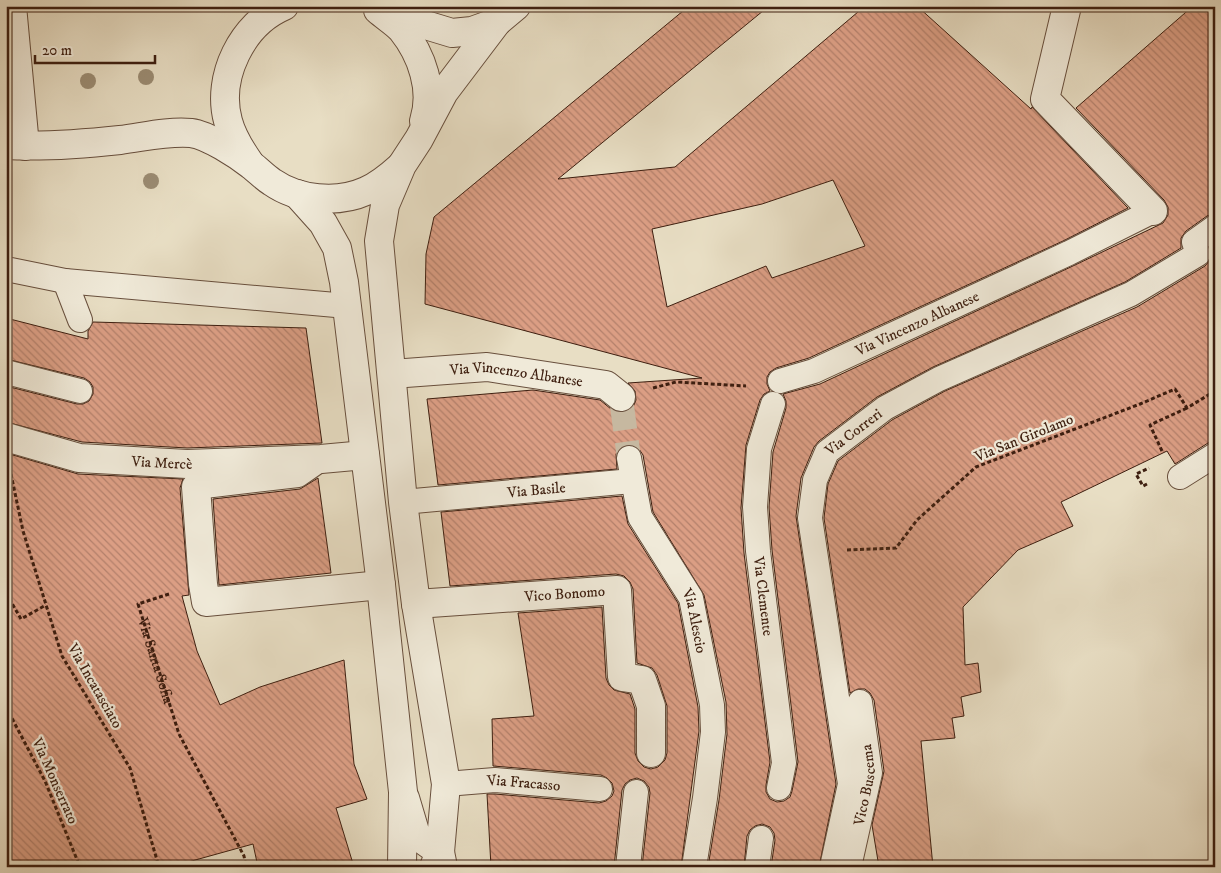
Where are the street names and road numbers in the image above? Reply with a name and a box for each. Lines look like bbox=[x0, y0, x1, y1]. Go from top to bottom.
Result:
street label: Via Vincenzo Albanese bbox=[851, 287, 982, 361]
street label: Via Vincenzo Albanese bbox=[448, 357, 584, 391]
street label: Via Correri bbox=[820, 404, 886, 460]
street label: Via San Girolamo bbox=[971, 410, 1076, 467]
street label: Via Mercè bbox=[130, 451, 193, 474]
street label: Via Basile bbox=[506, 478, 566, 502]
street label: Via Clemente bbox=[749, 555, 778, 637]
street label: Vico Bonomo bbox=[523, 581, 606, 606]
street label: Via Alescio bbox=[677, 584, 711, 655]
street label: Via Santa Sofia bbox=[133, 614, 179, 707]
street label: Via Incatasciato bbox=[63, 639, 127, 732]
street label: Via Monserrato bbox=[27, 734, 82, 827]
street label: Vico Buscema bbox=[849, 742, 880, 828]
street label: Via Fracasso bbox=[485, 770, 561, 795]

